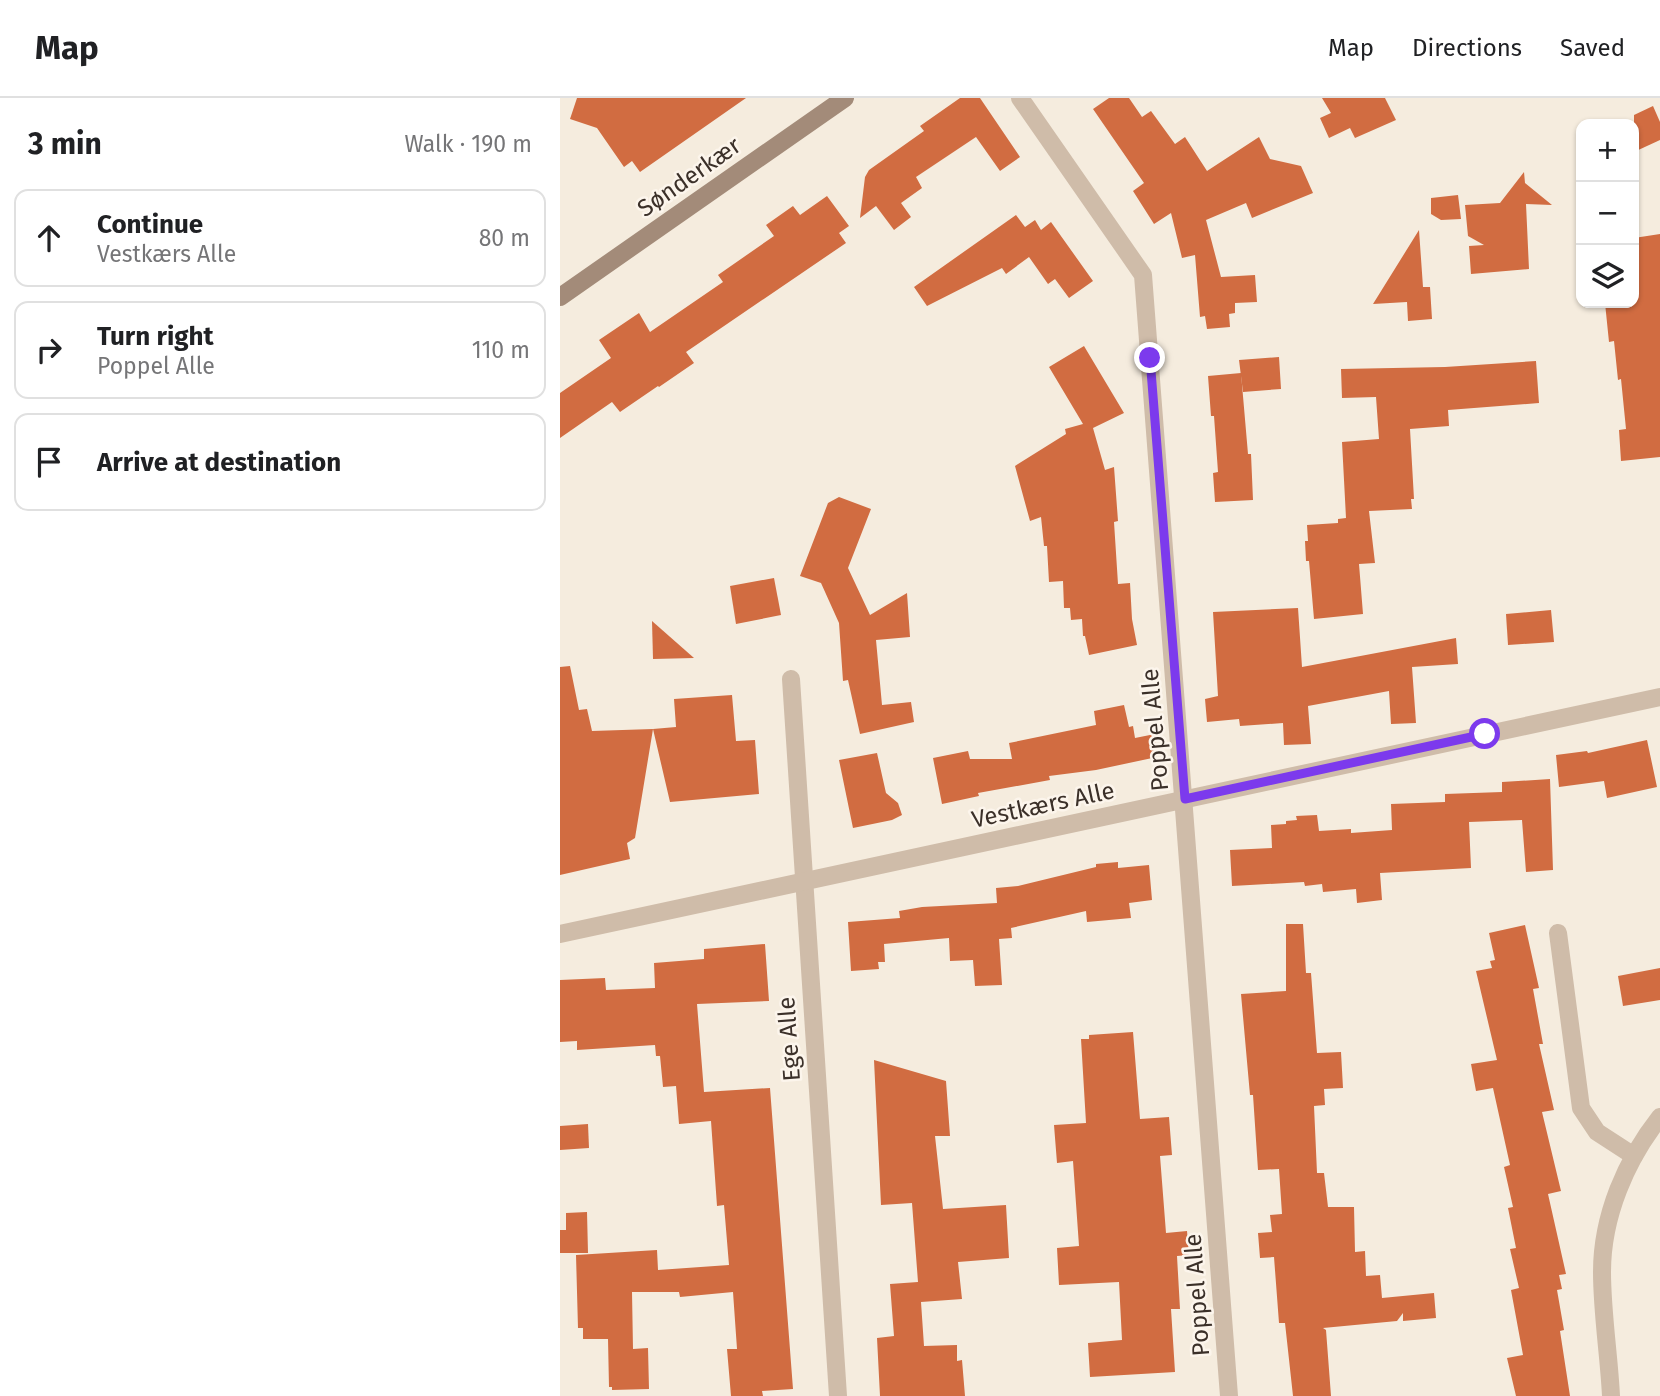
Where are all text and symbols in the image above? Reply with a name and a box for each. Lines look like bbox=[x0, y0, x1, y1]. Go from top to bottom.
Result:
text: Map bbox=[35, 28, 99, 68]
text: Map bbox=[1328, 34, 1374, 62]
text: Directions bbox=[1412, 34, 1522, 62]
text: Saved bbox=[1560, 34, 1625, 62]
map controls bbox=[1576, 119, 1639, 308]
button: + bbox=[1576, 119, 1639, 182]
text: 3 min bbox=[28, 126, 102, 162]
text: Walk · 190 m bbox=[405, 130, 532, 158]
street label: Sønderkær bbox=[632, 131, 747, 223]
button: − bbox=[1576, 182, 1639, 245]
text: Continue bbox=[97, 209, 203, 240]
icon: ahead bbox=[30, 219, 68, 257]
text: 80 m bbox=[479, 224, 530, 252]
text: Vestkærs Alle bbox=[97, 240, 236, 268]
button: layers bbox=[1576, 245, 1639, 308]
text: Turn right bbox=[97, 321, 214, 352]
icon: right bbox=[30, 331, 68, 369]
text: 110 m bbox=[472, 336, 530, 364]
route end bbox=[1134, 342, 1165, 373]
text: Poppel Alle bbox=[97, 352, 215, 380]
icon: arrive bbox=[30, 443, 68, 481]
text: Arrive at destination bbox=[97, 447, 341, 478]
street label: Poppel Alle bbox=[1136, 668, 1174, 792]
route start bbox=[1469, 718, 1500, 749]
street label: Vestkærs Alle bbox=[969, 776, 1117, 834]
street label: Ege Alle bbox=[772, 996, 806, 1082]
street label: Poppel Alle bbox=[1179, 1233, 1215, 1357]

